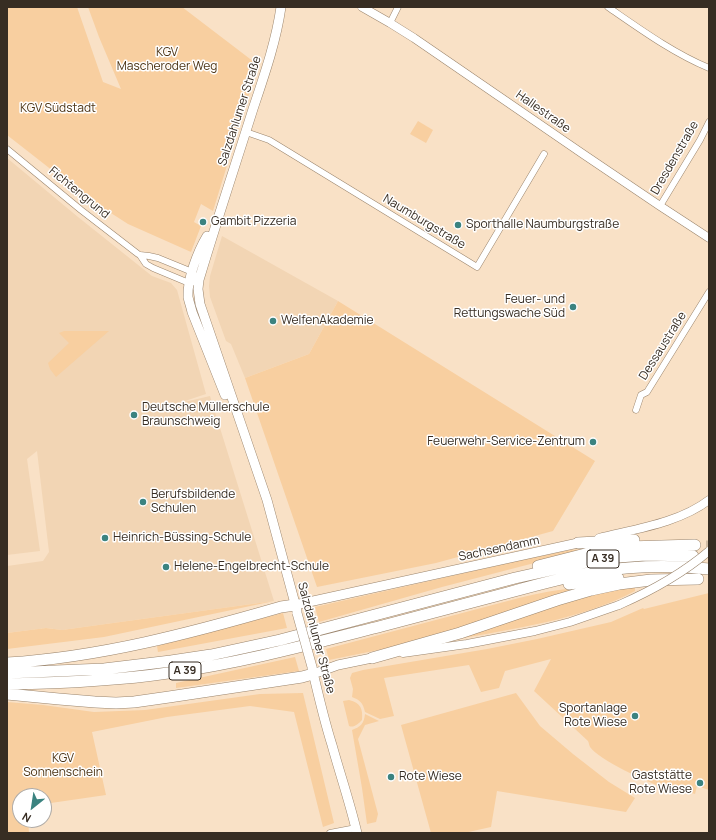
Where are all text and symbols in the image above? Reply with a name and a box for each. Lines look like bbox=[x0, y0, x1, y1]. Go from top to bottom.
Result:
park label: KGV Mascheroder Weg bbox=[117, 46, 217, 74]
street label: Salzdahlumer Straße bbox=[215, 54, 265, 168]
street label: Hallestraße bbox=[513, 88, 573, 136]
park label: KGV Südstadt bbox=[20, 102, 96, 116]
street label: Dresdenstraße bbox=[648, 119, 702, 197]
street label: Fichtengrund bbox=[46, 164, 112, 222]
street label: Naumburgstraße bbox=[380, 192, 468, 252]
place label: Gambit Pizzeria bbox=[211, 215, 296, 229]
marker: Gambit Pizzeria bbox=[198, 217, 208, 227]
place label: Sporthalle Naumburgstraße bbox=[466, 218, 619, 232]
marker: Sporthalle Naumburgstraße bbox=[453, 220, 463, 230]
place label: Feuer- und Rettungswache Süd bbox=[454, 293, 565, 321]
marker: Feuer- und Rettungswache Süd bbox=[568, 302, 578, 312]
street label: Dessaustraße bbox=[636, 309, 690, 383]
place label: WelfenAkademie bbox=[281, 314, 373, 328]
marker: WelfenAkademie bbox=[268, 316, 278, 326]
place label: Deutsche Müllerschule Braunschweig bbox=[142, 401, 269, 429]
marker: Deutsche Müllerschule Braunschweig bbox=[129, 410, 139, 420]
place label: Feuerwehr-Service-Zentrum bbox=[427, 435, 585, 449]
marker: Feuerwehr-Service-Zentrum bbox=[588, 437, 598, 447]
place label: Berufsbildende Schulen bbox=[151, 488, 235, 516]
marker: Berufsbildende Schulen bbox=[138, 497, 148, 507]
place label: Heinrich-Büssing-Schule bbox=[113, 531, 251, 545]
marker: Heinrich-Büssing-Schule bbox=[100, 533, 110, 543]
street label: Sachsendamm bbox=[457, 533, 541, 565]
road number: A 39 bbox=[587, 550, 619, 568]
place label: Helene-Engelbrecht-Schule bbox=[174, 560, 329, 574]
marker: Helene-Engelbrecht-Schule bbox=[161, 562, 171, 572]
street label: Salzdahlumer Straße bbox=[294, 581, 338, 695]
road number: A 39 bbox=[169, 662, 201, 680]
place label: Sportanlage Rote Wiese bbox=[559, 702, 627, 730]
marker: Sportanlage Rote Wiese bbox=[630, 711, 640, 721]
park label: KGV Sonnenschein bbox=[23, 752, 103, 780]
place label: Gaststätte Rote Wiese bbox=[629, 769, 692, 797]
place label: Rote Wiese bbox=[399, 770, 462, 784]
marker: Rote Wiese bbox=[386, 772, 396, 782]
marker: Gaststätte Rote Wiese bbox=[695, 778, 705, 788]
north arrow bbox=[12, 788, 52, 828]
text: N bbox=[19, 809, 33, 826]

